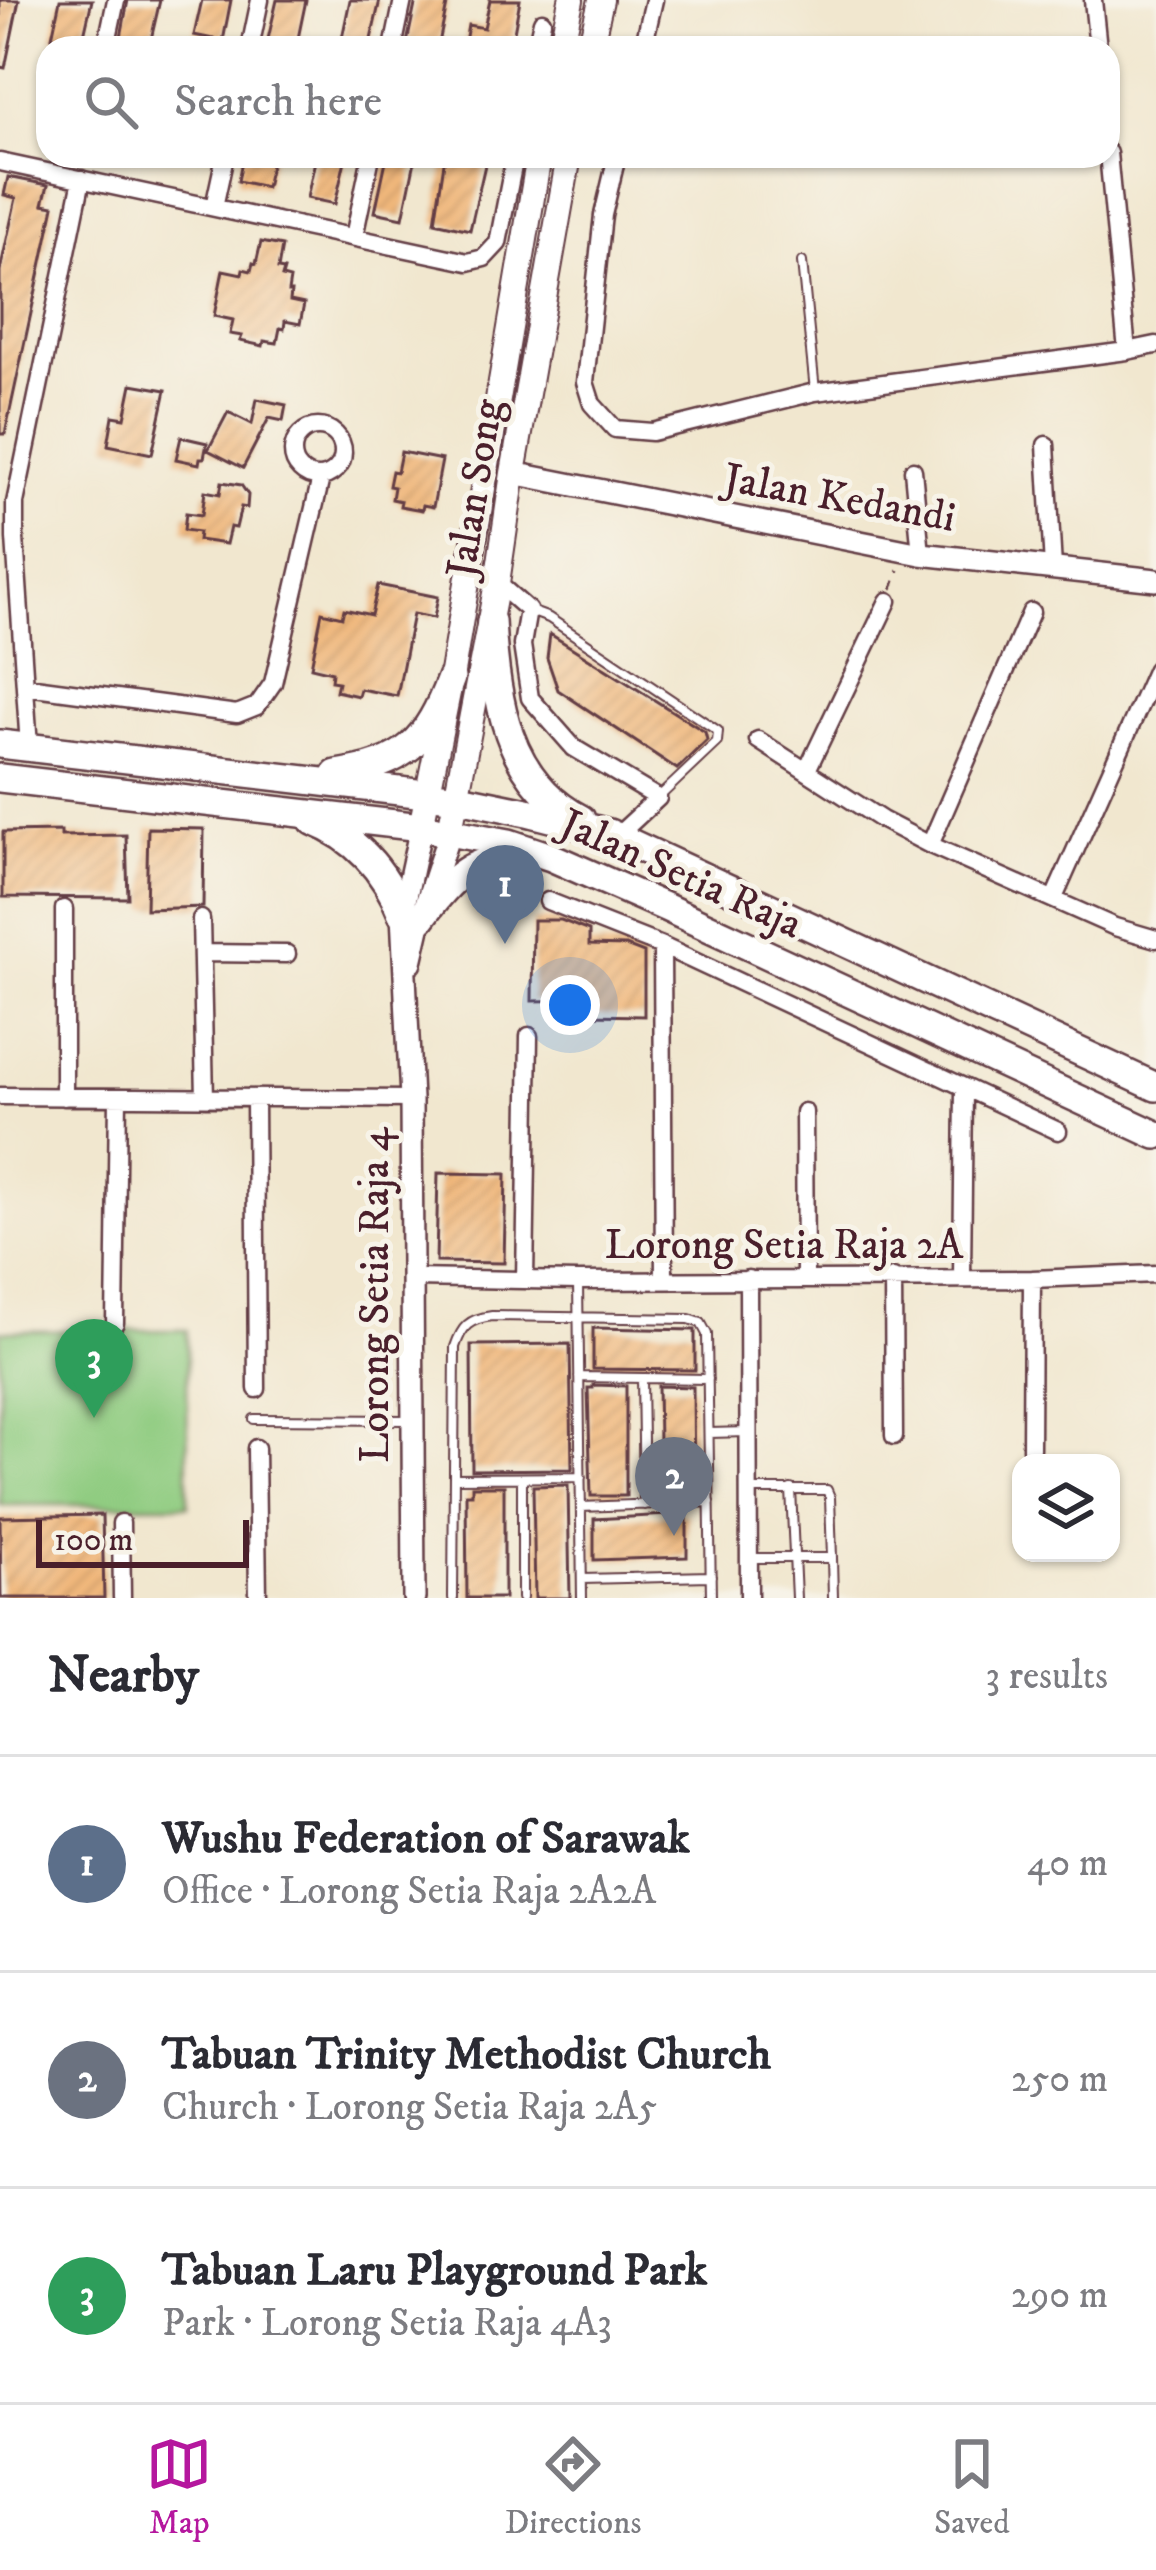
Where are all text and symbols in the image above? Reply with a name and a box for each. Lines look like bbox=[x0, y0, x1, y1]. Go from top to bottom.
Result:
search box bbox=[36, 36, 1120, 168]
icon: search bbox=[78, 69, 144, 135]
text: Search here bbox=[174, 74, 382, 130]
street label: Jalan Song bbox=[436, 395, 516, 585]
street label: Jalan Kedandi bbox=[716, 452, 959, 545]
street label: Jalan Setia Raja bbox=[548, 797, 810, 951]
pin: 1 bbox=[466, 845, 544, 944]
your location bbox=[540, 975, 600, 1035]
street label: Lorong Setia Raja 4 bbox=[350, 1126, 402, 1463]
street label: Lorong Setia Raja 2A bbox=[605, 1220, 965, 1272]
pin: 3 bbox=[55, 1319, 133, 1418]
pin: 2 bbox=[635, 1437, 713, 1536]
map controls bbox=[1012, 1454, 1120, 1562]
button: layers bbox=[1012, 1454, 1120, 1562]
scale bar bbox=[36, 1514, 249, 1567]
text: 100 m bbox=[54, 1520, 133, 1561]
text: Nearby bbox=[48, 1644, 199, 1708]
text: 3 results bbox=[985, 1652, 1108, 1701]
text: Wushu Federation of Sarawak bbox=[162, 1811, 690, 1867]
text: 1 bbox=[80, 1839, 94, 1888]
text: 40 m bbox=[1027, 1839, 1108, 1888]
text: Office · Lorong Setia Raja 2A2A bbox=[162, 1867, 656, 1916]
text: Tabuan Trinity Methodist Church bbox=[162, 2027, 771, 2083]
text: 2 bbox=[77, 2055, 97, 2104]
text: 250 m bbox=[1011, 2055, 1108, 2104]
text: Church · Lorong Setia Raja 2A5 bbox=[162, 2083, 657, 2132]
text: Tabuan Laru Playground Park bbox=[162, 2243, 707, 2299]
text: 3 bbox=[80, 2271, 94, 2320]
text: 290 m bbox=[1011, 2271, 1108, 2320]
text: Park · Lorong Setia Raja 4A3 bbox=[162, 2299, 612, 2348]
tab: Map bbox=[146, 2431, 212, 2544]
tab: Directions bbox=[505, 2431, 641, 2544]
tab: Saved bbox=[934, 2431, 1010, 2544]

